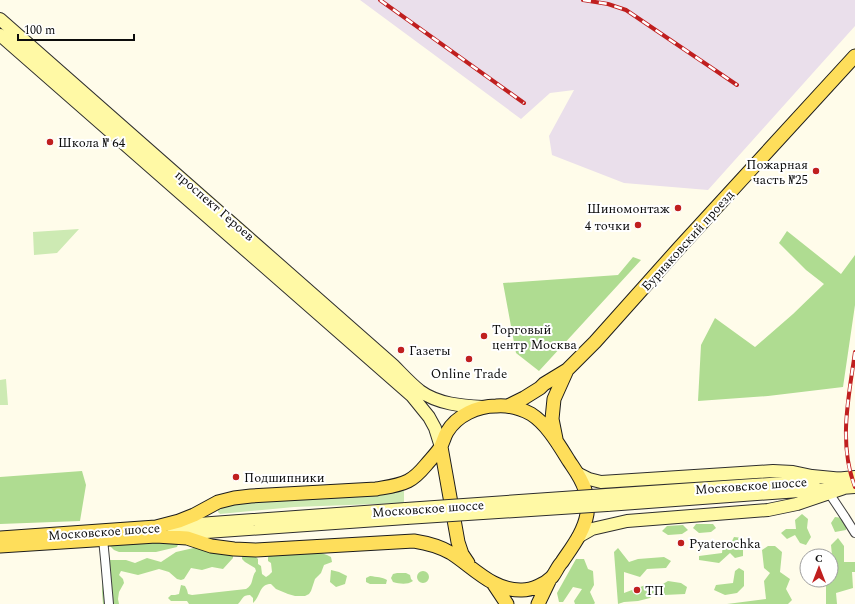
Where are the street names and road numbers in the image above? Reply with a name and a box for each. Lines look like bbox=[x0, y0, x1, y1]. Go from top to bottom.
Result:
street label: проспект Героев bbox=[170, 166, 259, 246]
street label: Бурнаковский проезд bbox=[637, 186, 739, 296]
street label: Московское шоссе bbox=[694, 472, 808, 500]
street label: Московское шоссе bbox=[371, 495, 485, 523]
street label: Московское шоссе bbox=[47, 518, 161, 546]

